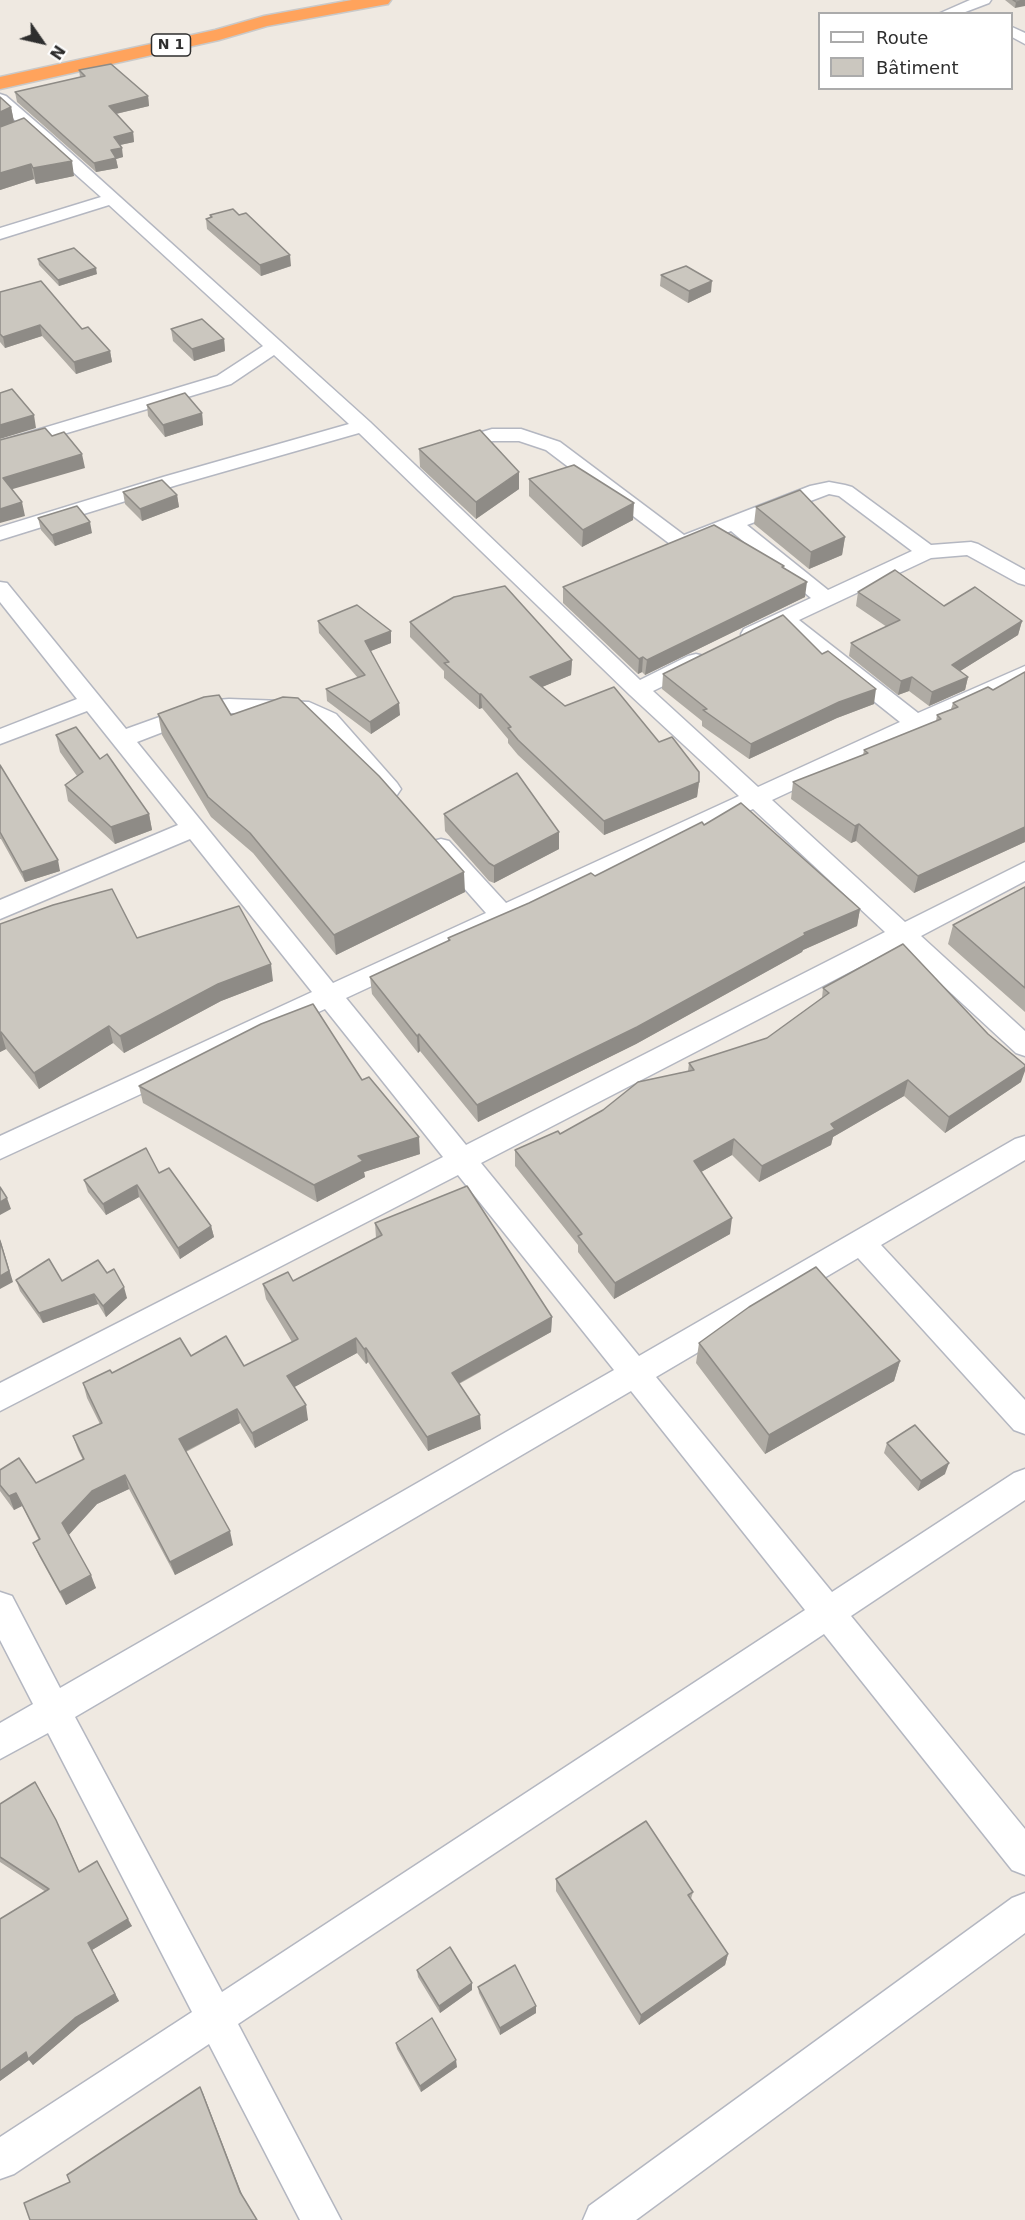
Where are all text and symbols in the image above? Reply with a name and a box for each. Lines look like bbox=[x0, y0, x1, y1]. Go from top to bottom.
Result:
north arrow bbox=[12, 12, 72, 72]
legend bbox=[818, 12, 1013, 90]
text: Route bbox=[876, 27, 928, 48]
road number: N 1 bbox=[152, 34, 190, 56]
text: N bbox=[46, 41, 69, 63]
text: Bâtiment bbox=[876, 57, 959, 78]

